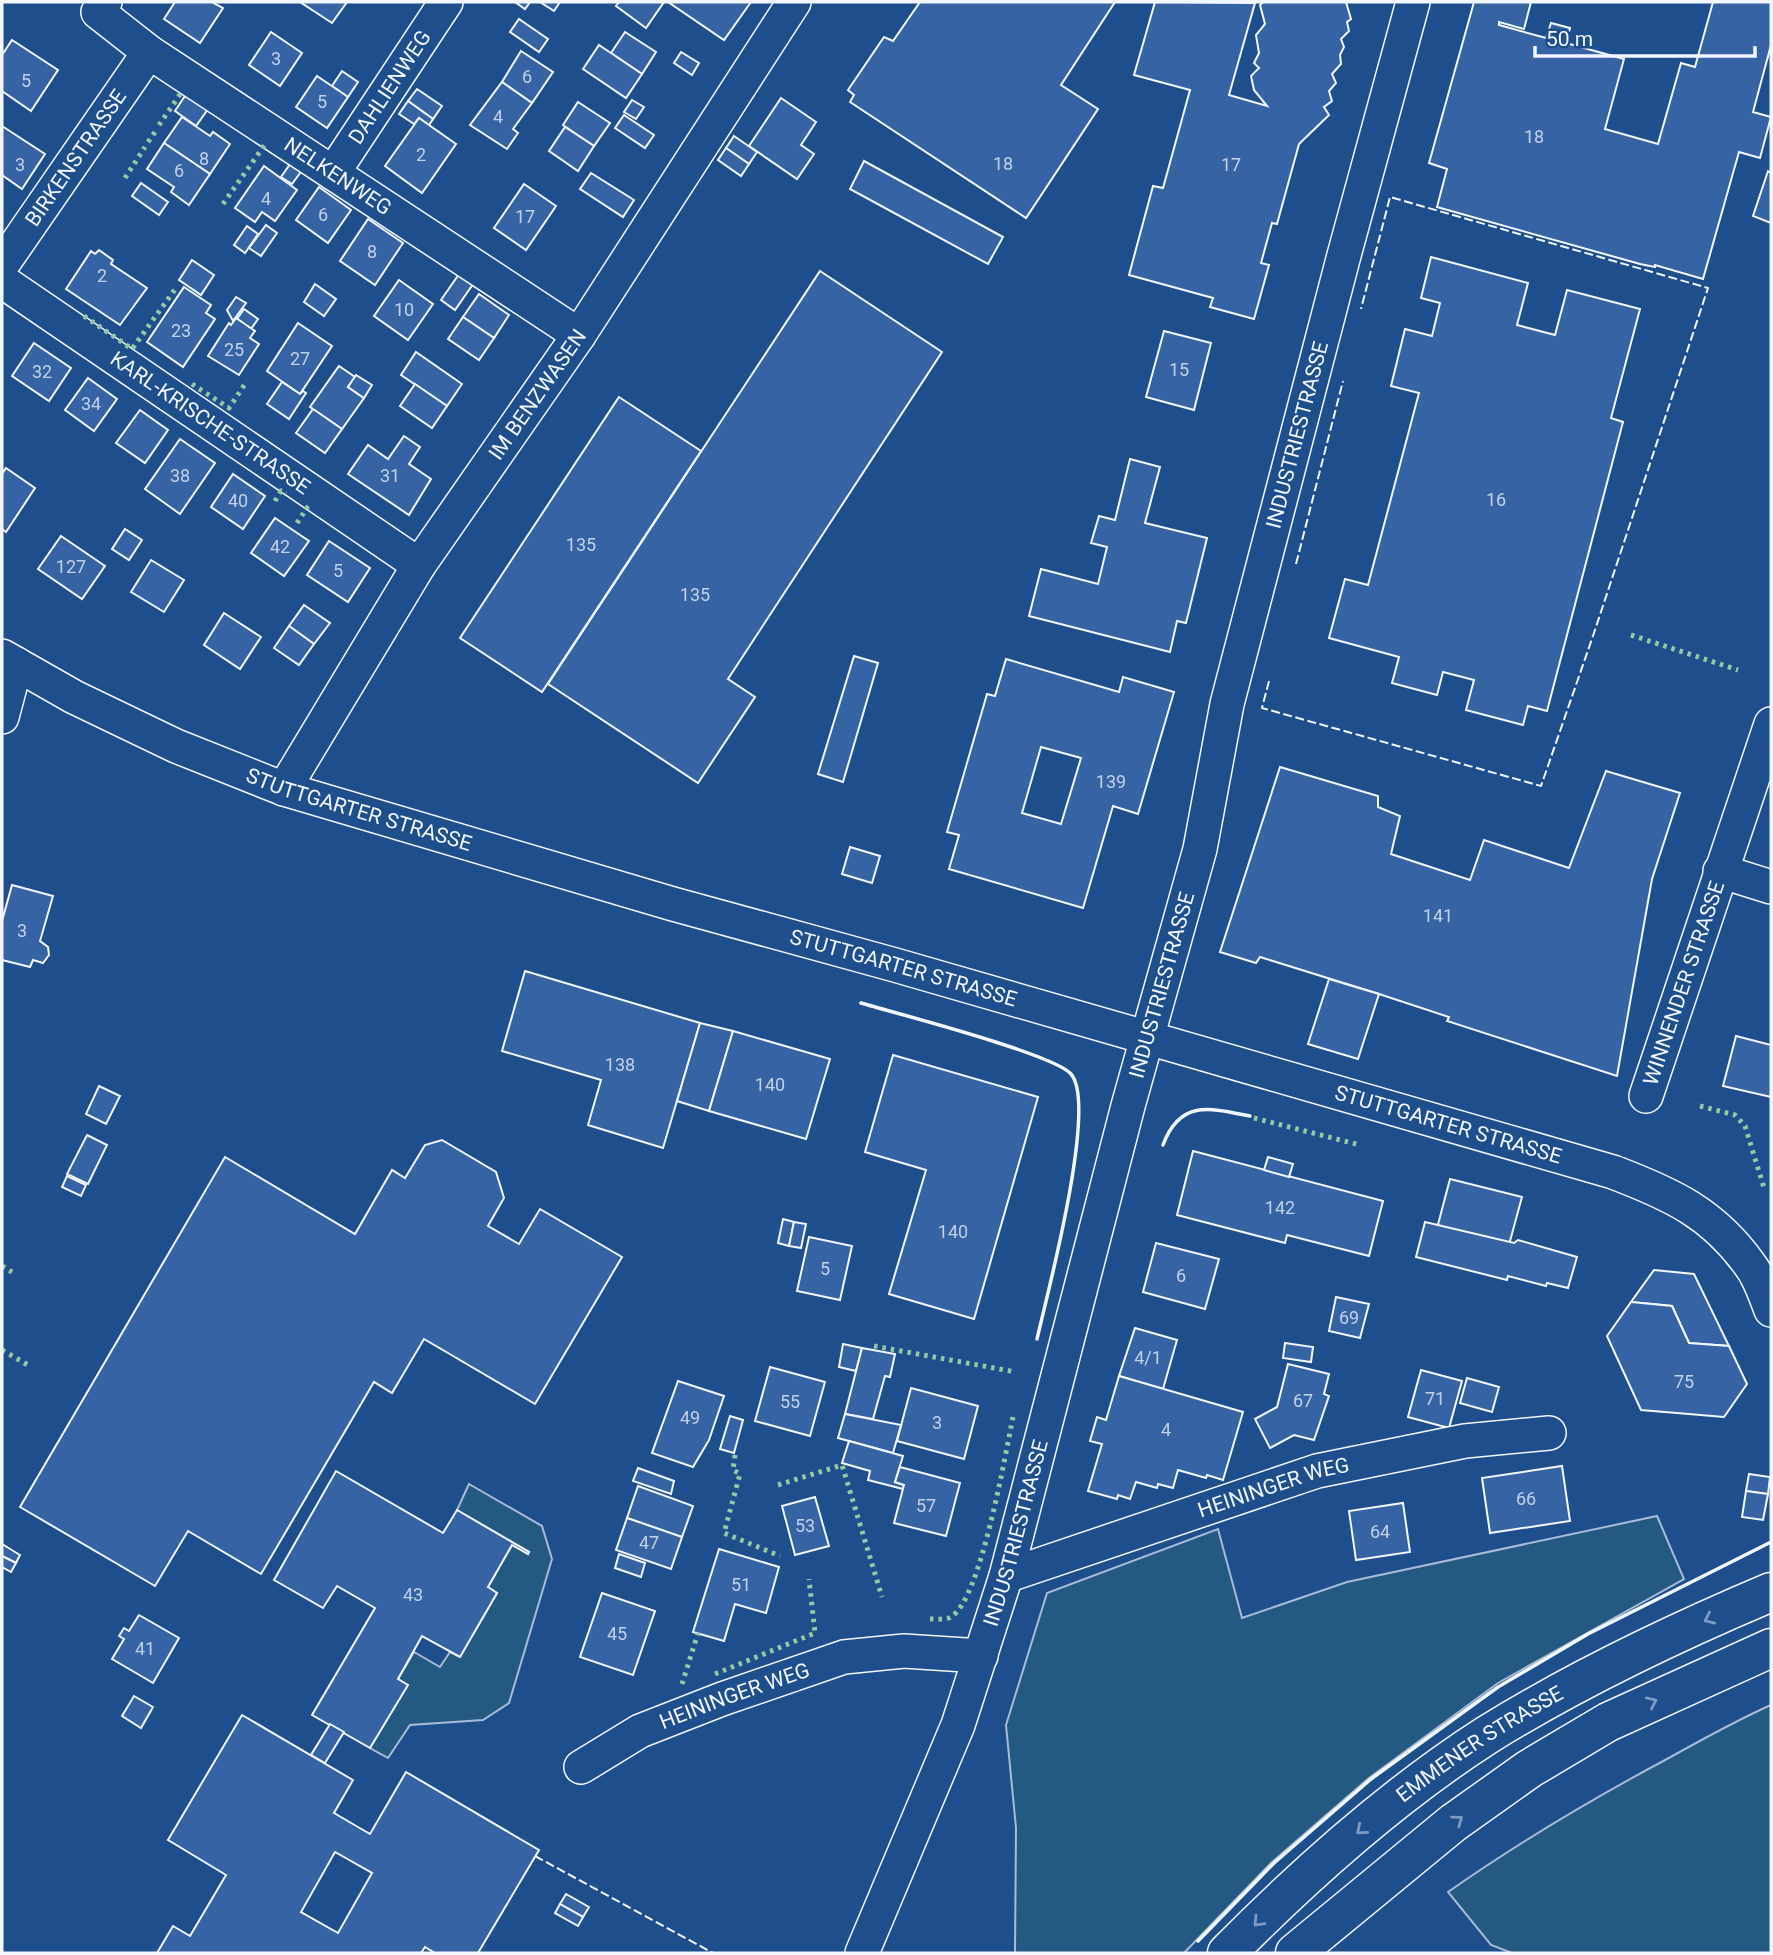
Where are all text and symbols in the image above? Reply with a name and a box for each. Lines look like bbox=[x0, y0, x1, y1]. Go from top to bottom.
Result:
scale bar bbox=[1535, 14, 1756, 58]
street label: DAHLIENWEG bbox=[344, 26, 436, 148]
text: 50 m bbox=[1546, 27, 1593, 51]
house number: 3 bbox=[271, 48, 281, 69]
house number: 6 bbox=[522, 66, 532, 87]
house number: 5 bbox=[21, 70, 31, 91]
street label: BIRKENSTRASSE bbox=[20, 85, 131, 231]
house number: 5 bbox=[317, 91, 327, 112]
house number: 4 bbox=[493, 106, 503, 127]
house number: 18 bbox=[1524, 126, 1544, 147]
street label: NELKENWEG bbox=[280, 132, 396, 220]
house number: 2 bbox=[416, 144, 426, 165]
house number: 8 bbox=[199, 148, 209, 169]
house number: 18 bbox=[993, 153, 1013, 174]
house number: 3 bbox=[15, 154, 25, 175]
house number: 17 bbox=[1221, 154, 1241, 175]
house number: 6 bbox=[174, 160, 184, 181]
house number: 4 bbox=[261, 188, 271, 209]
house number: 6 bbox=[318, 204, 328, 225]
house number: 17 bbox=[515, 206, 535, 227]
house number: 8 bbox=[367, 241, 377, 262]
house number: 2 bbox=[97, 265, 107, 286]
house number: 10 bbox=[394, 299, 414, 320]
house number: 23 bbox=[171, 320, 191, 341]
street label: IM BENZWASEN bbox=[484, 325, 591, 464]
house number: 25 bbox=[224, 339, 244, 360]
street label: INDUSTRIESTRASSE bbox=[1261, 339, 1333, 531]
street label: KARL-KRISCHE-STRASSE bbox=[106, 346, 315, 499]
house number: 27 bbox=[290, 348, 310, 369]
house number: 15 bbox=[1169, 359, 1189, 380]
house number: 32 bbox=[32, 361, 52, 382]
house number: 34 bbox=[81, 393, 101, 414]
house number: 38 bbox=[170, 465, 190, 486]
house number: 31 bbox=[380, 465, 400, 486]
house number: 16 bbox=[1486, 489, 1506, 510]
house number: 40 bbox=[228, 490, 248, 511]
house number: 135 bbox=[566, 534, 596, 555]
house number: 42 bbox=[270, 536, 290, 557]
house number: 127 bbox=[56, 556, 86, 577]
house number: 5 bbox=[333, 560, 343, 581]
house number: 135 bbox=[680, 584, 710, 605]
street label: STUTTGARTER STRASSE bbox=[243, 763, 475, 856]
house number: 139 bbox=[1096, 771, 1126, 792]
street label: WINNENDER STRASSE bbox=[1638, 878, 1729, 1088]
street label: INDUSTRIESTRASSE bbox=[1124, 889, 1199, 1081]
house number: 141 bbox=[1423, 905, 1453, 926]
house number: 3 bbox=[17, 920, 27, 941]
street label: STUTTGARTER STRASSE bbox=[787, 925, 1020, 1012]
house number: 138 bbox=[605, 1054, 635, 1075]
house number: 140 bbox=[755, 1074, 785, 1095]
street label: STUTTGARTER STRASSE bbox=[1332, 1080, 1565, 1169]
house number: 142 bbox=[1265, 1197, 1295, 1218]
house number: 140 bbox=[938, 1221, 968, 1242]
house number: 5 bbox=[820, 1258, 830, 1279]
house number: 6 bbox=[1176, 1265, 1186, 1286]
house number: 69 bbox=[1339, 1307, 1359, 1328]
house number: 4/1 bbox=[1134, 1347, 1162, 1368]
house number: 75 bbox=[1674, 1371, 1694, 1392]
house number: 71 bbox=[1425, 1388, 1445, 1409]
house number: 67 bbox=[1293, 1390, 1313, 1411]
house number: 55 bbox=[780, 1391, 800, 1412]
house number: 49 bbox=[680, 1407, 700, 1428]
house number: 3 bbox=[932, 1412, 942, 1433]
house number: 4 bbox=[1161, 1419, 1171, 1440]
street label: INDUSTRIESTRASSE bbox=[979, 1437, 1053, 1629]
street label: HEININGER WEG bbox=[1195, 1453, 1351, 1522]
house number: 66 bbox=[1516, 1488, 1536, 1509]
house number: 57 bbox=[916, 1495, 936, 1516]
house number: 53 bbox=[795, 1515, 815, 1536]
house number: 64 bbox=[1370, 1521, 1390, 1542]
house number: 47 bbox=[639, 1532, 659, 1553]
house number: 51 bbox=[731, 1574, 751, 1595]
house number: 43 bbox=[403, 1584, 423, 1605]
one-way arrow bbox=[1703, 1610, 1716, 1624]
house number: 45 bbox=[607, 1623, 627, 1644]
house number: 41 bbox=[135, 1638, 155, 1659]
street label: HEININGER WEG bbox=[656, 1658, 813, 1734]
street label: EMMENER STRASSE bbox=[1392, 1681, 1567, 1807]
one-way arrow bbox=[1645, 1696, 1657, 1710]
one-way arrow bbox=[1450, 1816, 1463, 1828]
one-way arrow bbox=[1356, 1822, 1369, 1834]
one-way arrow bbox=[1254, 1913, 1267, 1926]

